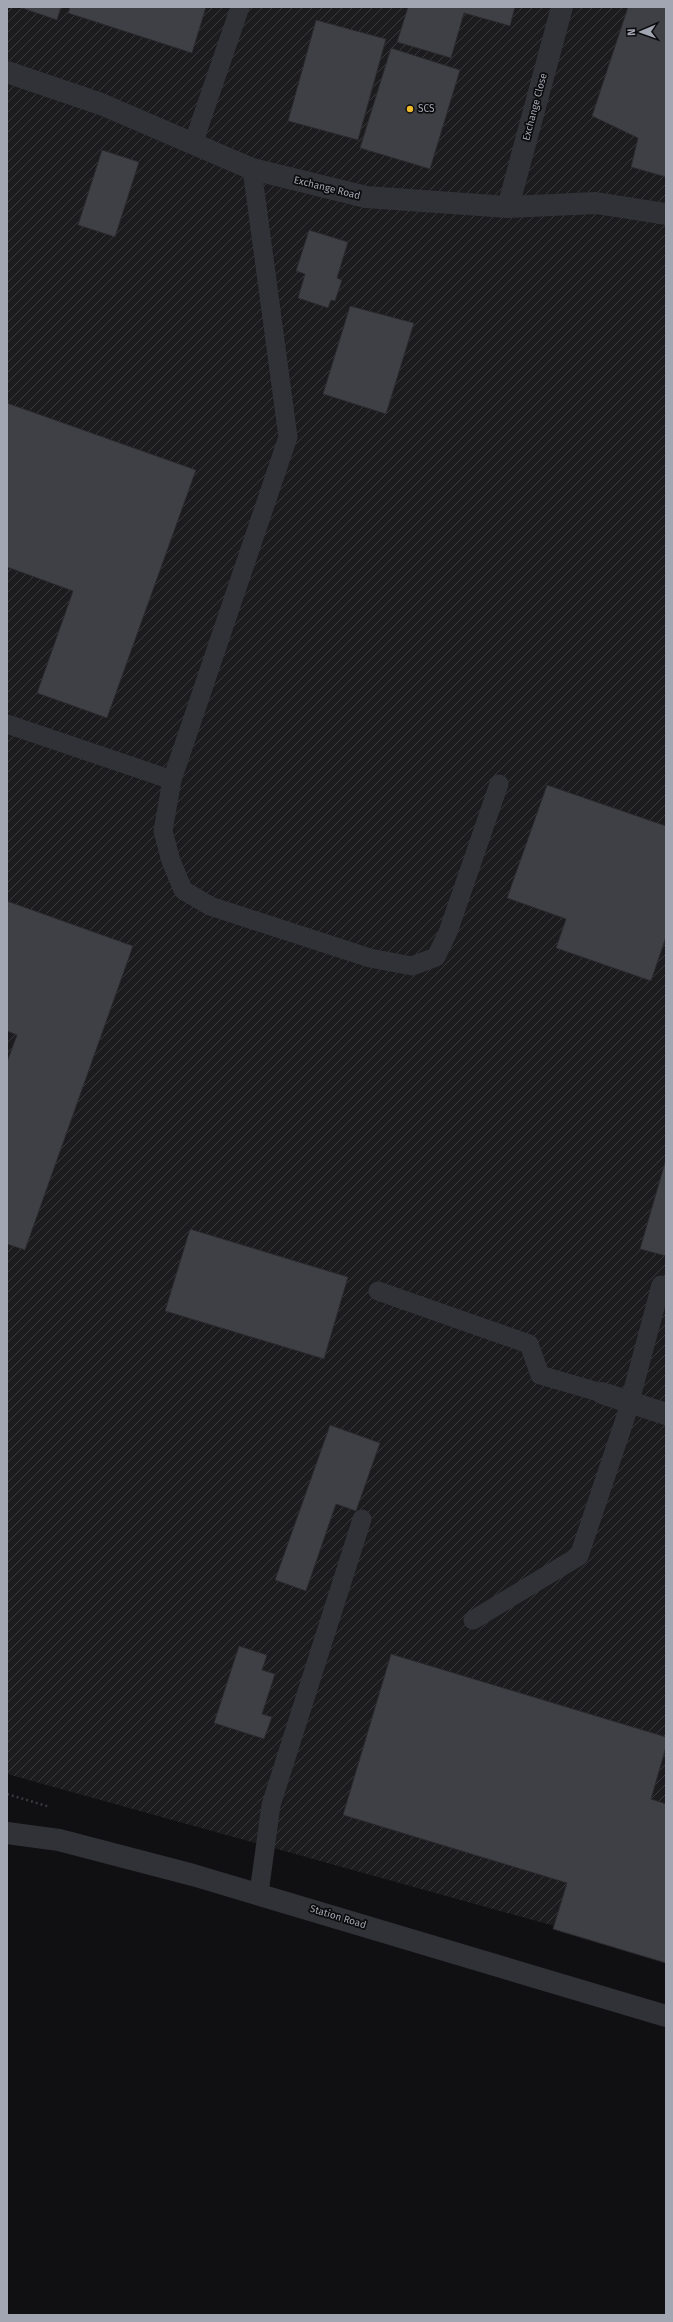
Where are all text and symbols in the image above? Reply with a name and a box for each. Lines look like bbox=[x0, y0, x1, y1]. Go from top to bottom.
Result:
north arrow bbox=[621, 12, 661, 52]
text: N bbox=[625, 28, 638, 36]
street label: Exchange Close bbox=[520, 72, 550, 142]
place label: SCS bbox=[418, 103, 435, 115]
marker: SCS bbox=[405, 104, 415, 114]
street label: Exchange Road bbox=[292, 174, 362, 202]
street label: Station Road bbox=[308, 1903, 368, 1931]

